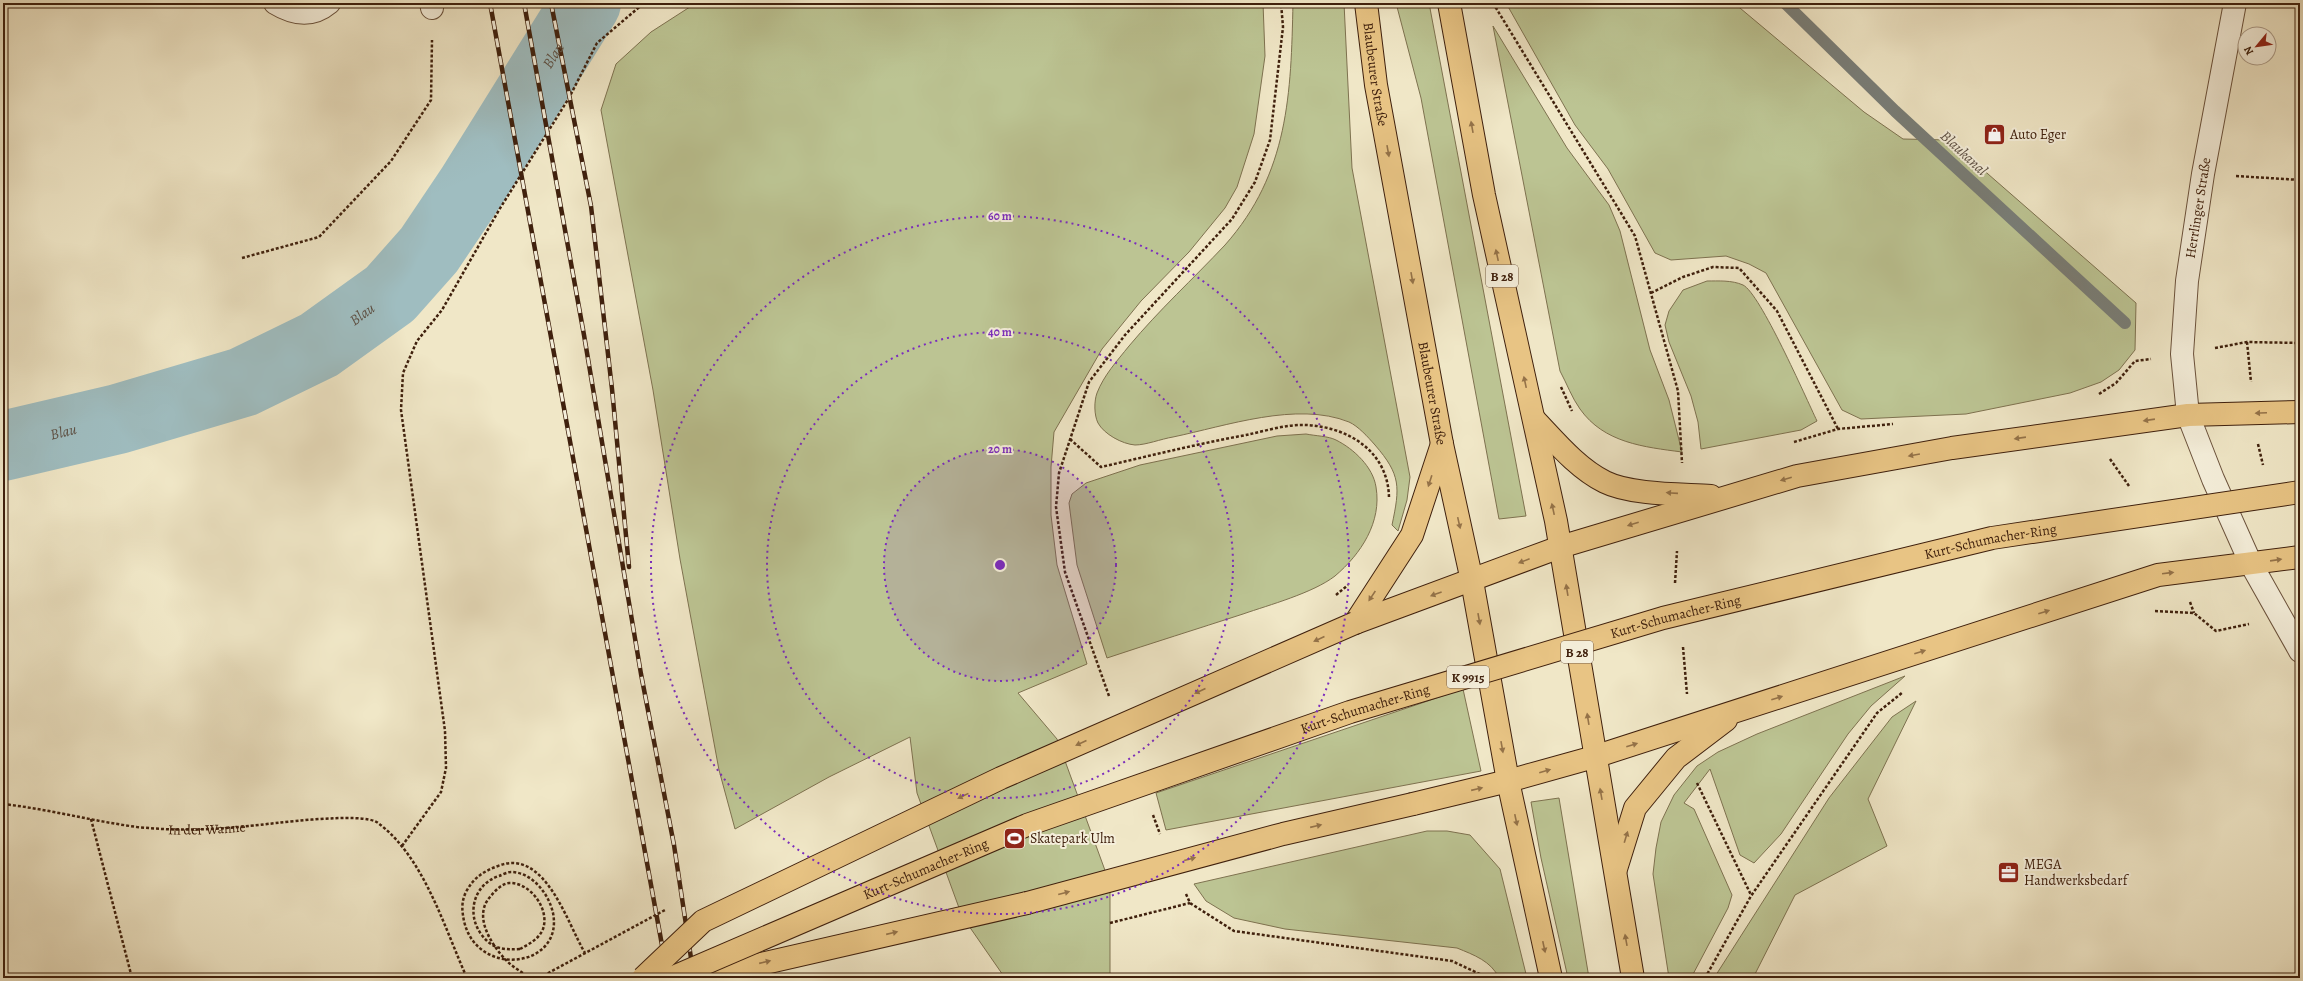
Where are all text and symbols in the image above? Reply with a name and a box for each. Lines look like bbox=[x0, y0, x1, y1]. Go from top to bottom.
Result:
street label: Blaubeurer Straße bbox=[1359, 21, 1393, 128]
north arrow bbox=[2237, 26, 2277, 66]
water label: Blau bbox=[538, 39, 569, 72]
text: N bbox=[2240, 43, 2257, 58]
one-way arrow bbox=[1469, 121, 1475, 133]
shop icon: Auto Eger bbox=[1982, 121, 2008, 147]
place label: Auto Eger bbox=[2009, 125, 2067, 144]
water label: Blaukanal bbox=[1936, 126, 1992, 180]
one-way arrow bbox=[1386, 144, 1392, 157]
street label: Herrlinger Straße bbox=[2181, 156, 2215, 260]
text: 60 m bbox=[988, 208, 1012, 224]
one-way arrow bbox=[1494, 248, 1500, 261]
road number: B 28 bbox=[1486, 265, 1518, 287]
one-way arrow bbox=[1409, 272, 1415, 285]
water label: Blau bbox=[345, 298, 379, 330]
text: 40 m bbox=[988, 324, 1012, 340]
street label: Blaubeurer Straße bbox=[1414, 340, 1451, 447]
one-way arrow bbox=[1522, 375, 1528, 388]
one-way arrow bbox=[2255, 410, 2267, 417]
one-way arrow bbox=[2143, 417, 2155, 423]
water label: Blau bbox=[48, 419, 79, 445]
one-way arrow bbox=[2014, 435, 2026, 441]
text: 20 m bbox=[988, 441, 1012, 457]
one-way arrow bbox=[1908, 452, 1920, 458]
one-way arrow bbox=[1427, 475, 1433, 487]
one-way arrow bbox=[1780, 476, 1792, 482]
one-way arrow bbox=[1666, 490, 1678, 497]
one-way arrow bbox=[1550, 502, 1556, 515]
one-way arrow bbox=[1457, 517, 1463, 529]
street label: Kurt-Schumacher-Ring bbox=[1922, 519, 2058, 564]
one-way arrow bbox=[1627, 521, 1639, 527]
one-way arrow bbox=[2270, 557, 2282, 563]
centre of rings bbox=[993, 558, 1007, 572]
one-way arrow bbox=[1517, 558, 1529, 564]
one-way arrow bbox=[2162, 570, 2174, 577]
one-way arrow bbox=[1564, 584, 1570, 596]
street label: Kurt-Schumacher-Ring bbox=[1608, 590, 1743, 643]
one-way arrow bbox=[1368, 591, 1376, 601]
one-way arrow bbox=[1429, 591, 1441, 597]
one-way arrow bbox=[2038, 609, 2050, 615]
one-way arrow bbox=[1476, 613, 1482, 625]
one-way arrow bbox=[1314, 636, 1325, 642]
road number: B 28 bbox=[1561, 641, 1593, 663]
one-way arrow bbox=[1915, 649, 1927, 655]
road number: K 9915 bbox=[1447, 666, 1489, 688]
street label: Kurt-Schumacher-Ring bbox=[1298, 679, 1432, 738]
one-way arrow bbox=[1194, 688, 1206, 694]
one-way arrow bbox=[1771, 695, 1783, 701]
one-way arrow bbox=[1585, 713, 1591, 725]
one-way arrow bbox=[1075, 739, 1087, 746]
one-way arrow bbox=[1499, 741, 1505, 753]
one-way arrow bbox=[1626, 742, 1638, 748]
one-way arrow bbox=[1540, 768, 1552, 774]
one-way arrow bbox=[1471, 785, 1483, 791]
one-way arrow bbox=[1598, 788, 1604, 800]
one-way arrow bbox=[957, 793, 968, 800]
one-way arrow bbox=[1514, 813, 1520, 826]
street label: In der Wanne bbox=[168, 817, 246, 839]
one-way arrow bbox=[1309, 823, 1322, 829]
sports icon: Skatepark Ulm bbox=[1001, 825, 1027, 851]
place label: Skatepark Ulm bbox=[1030, 829, 1115, 848]
one-way arrow bbox=[1623, 830, 1629, 842]
street label: Kurt-Schumacher-Ring bbox=[860, 833, 991, 904]
place label: MEGA Handwerksbedarf bbox=[2024, 855, 2130, 890]
one-way arrow bbox=[1184, 856, 1196, 862]
office icon: MEGA Handwerksbedarf bbox=[1996, 859, 2022, 885]
one-way arrow bbox=[1059, 890, 1071, 896]
one-way arrow bbox=[885, 930, 898, 936]
one-way arrow bbox=[1623, 933, 1629, 946]
one-way arrow bbox=[1541, 940, 1547, 953]
one-way arrow bbox=[759, 958, 771, 964]

